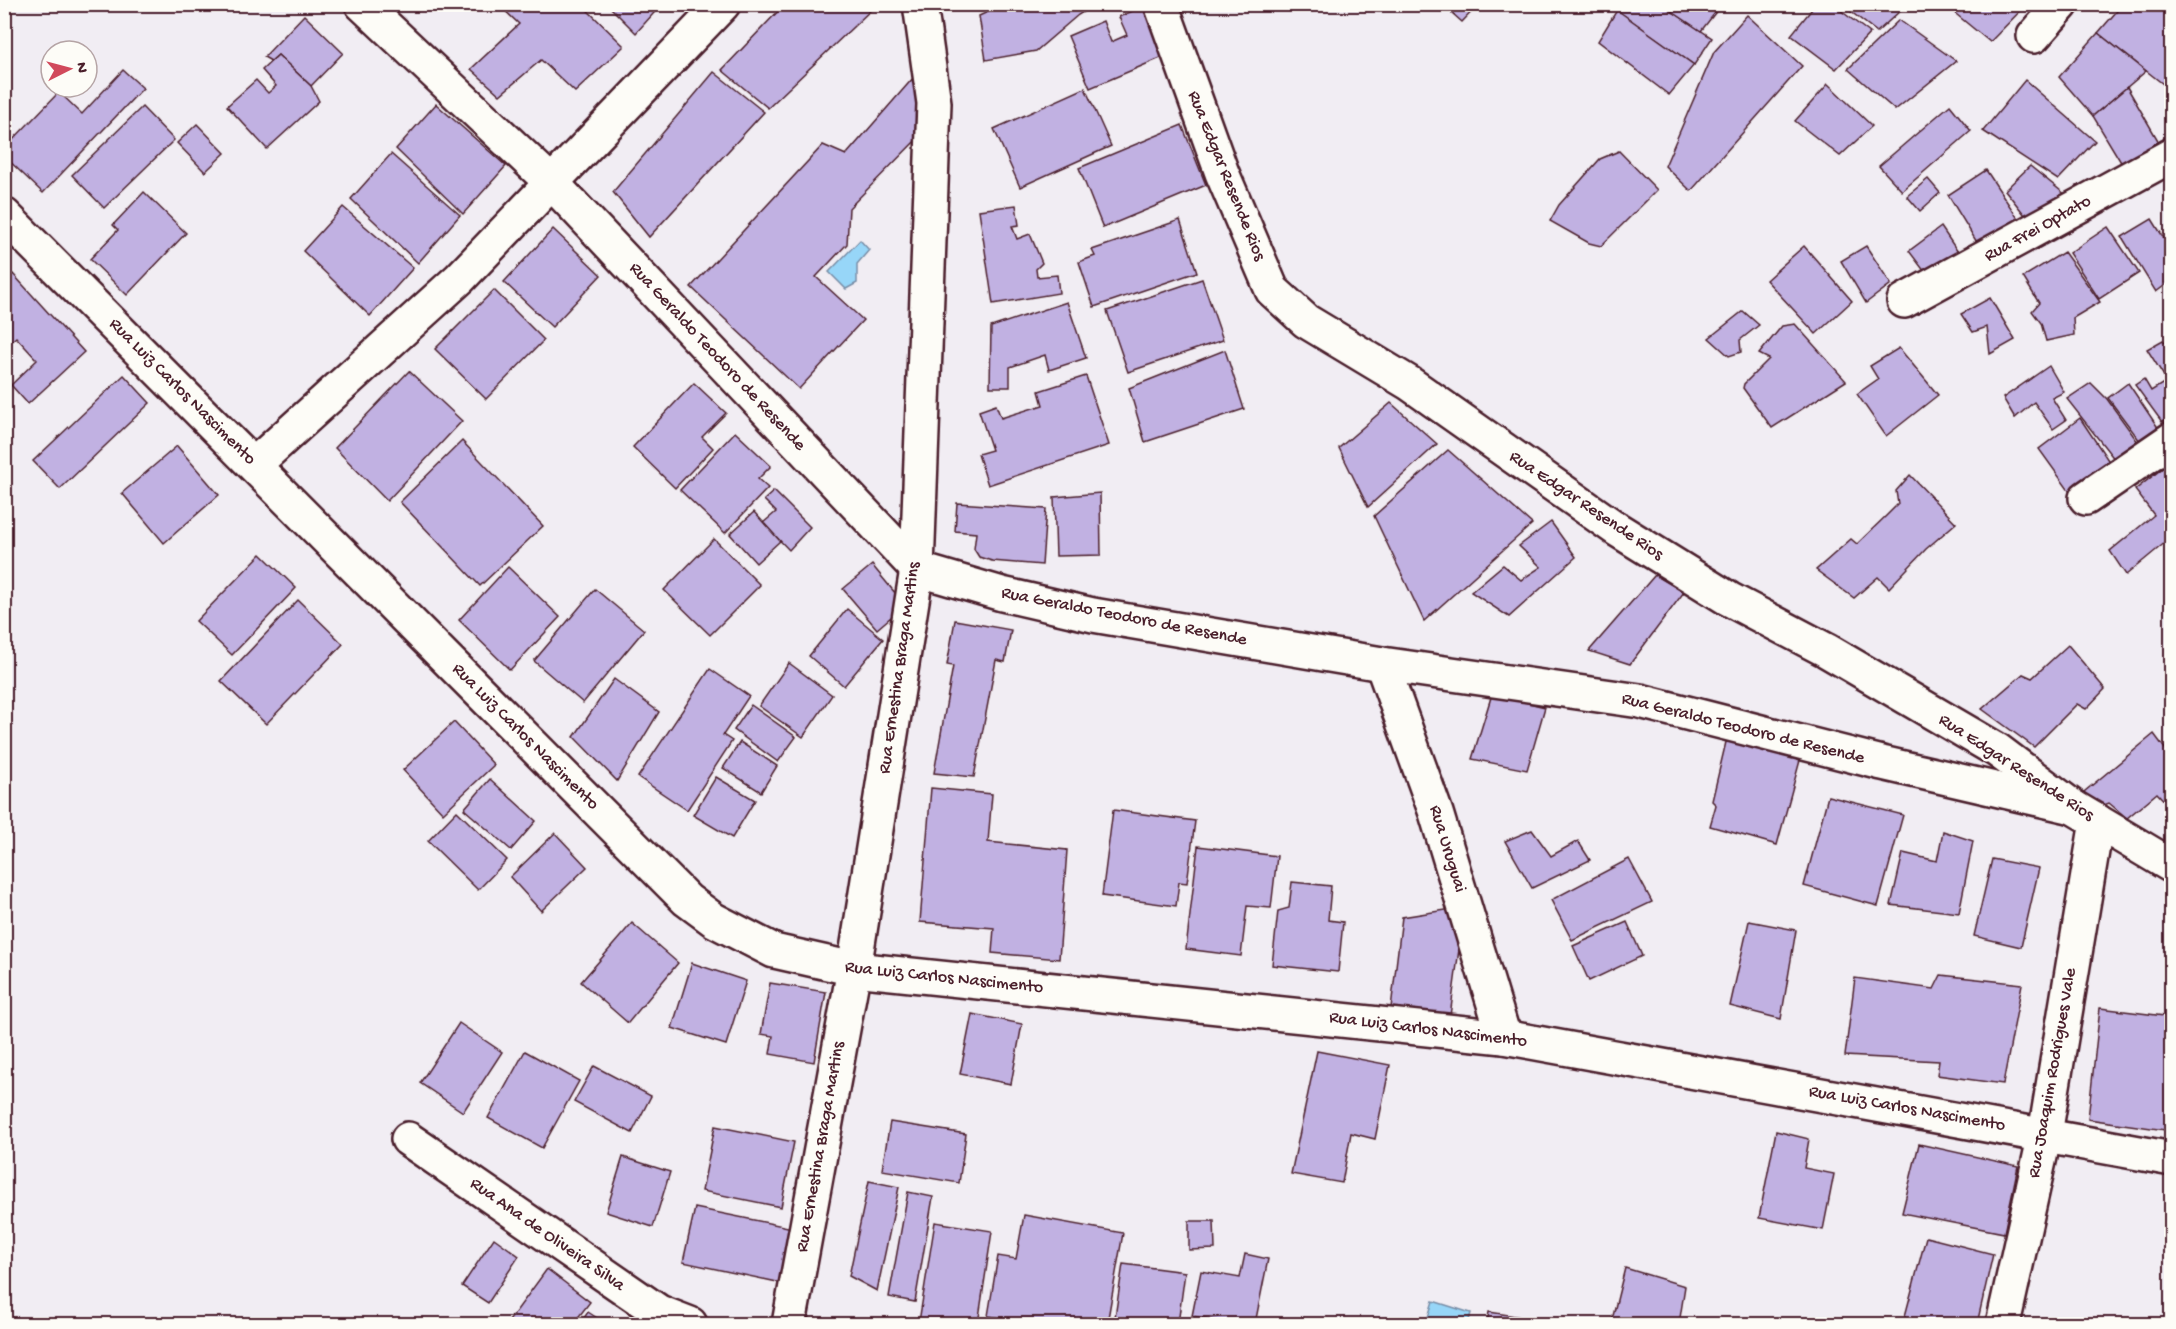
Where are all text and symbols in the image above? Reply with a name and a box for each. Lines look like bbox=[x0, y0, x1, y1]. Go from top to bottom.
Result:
north arrow bbox=[39, 39, 99, 99]
text: N bbox=[70, 62, 90, 75]
street label: Rua Edgar Resende Rios bbox=[1182, 88, 1270, 265]
street label: Rua Frei Optato bbox=[1981, 191, 2095, 267]
street label: Rua Geraldo Teodoro de Resende bbox=[624, 258, 810, 456]
street label: Rua Luiz Carlos Nascimento bbox=[104, 314, 260, 470]
street label: Rua Edgar Resende Rios bbox=[1505, 447, 1668, 566]
street label: Rua Ernestina Braga Martins bbox=[875, 559, 925, 775]
street label: Rua Geraldo Teodoro de Resende bbox=[999, 583, 1249, 651]
street label: Rua Luiz Carlos Nascimento bbox=[447, 659, 603, 815]
street label: Rua Geraldo Teodoro de Resende bbox=[1619, 689, 1867, 770]
street label: Rua Edgar Resende Rios bbox=[1934, 710, 2099, 827]
street label: Rua Uruguai bbox=[1424, 803, 1470, 895]
street label: Rua Luiz Carlos Nascimento bbox=[844, 957, 1044, 999]
street label: Rua Joaquim Rodrigues Vale bbox=[2024, 966, 2082, 1180]
street label: Rua Luiz Carlos Nascimento bbox=[1328, 1007, 1528, 1053]
street label: Rua Ernestina Braga Martins bbox=[792, 1039, 850, 1254]
street label: Rua Luiz Carlos Nascimento bbox=[1807, 1081, 2007, 1137]
street label: Rua Ana de Oliveira Silva bbox=[466, 1174, 629, 1297]

